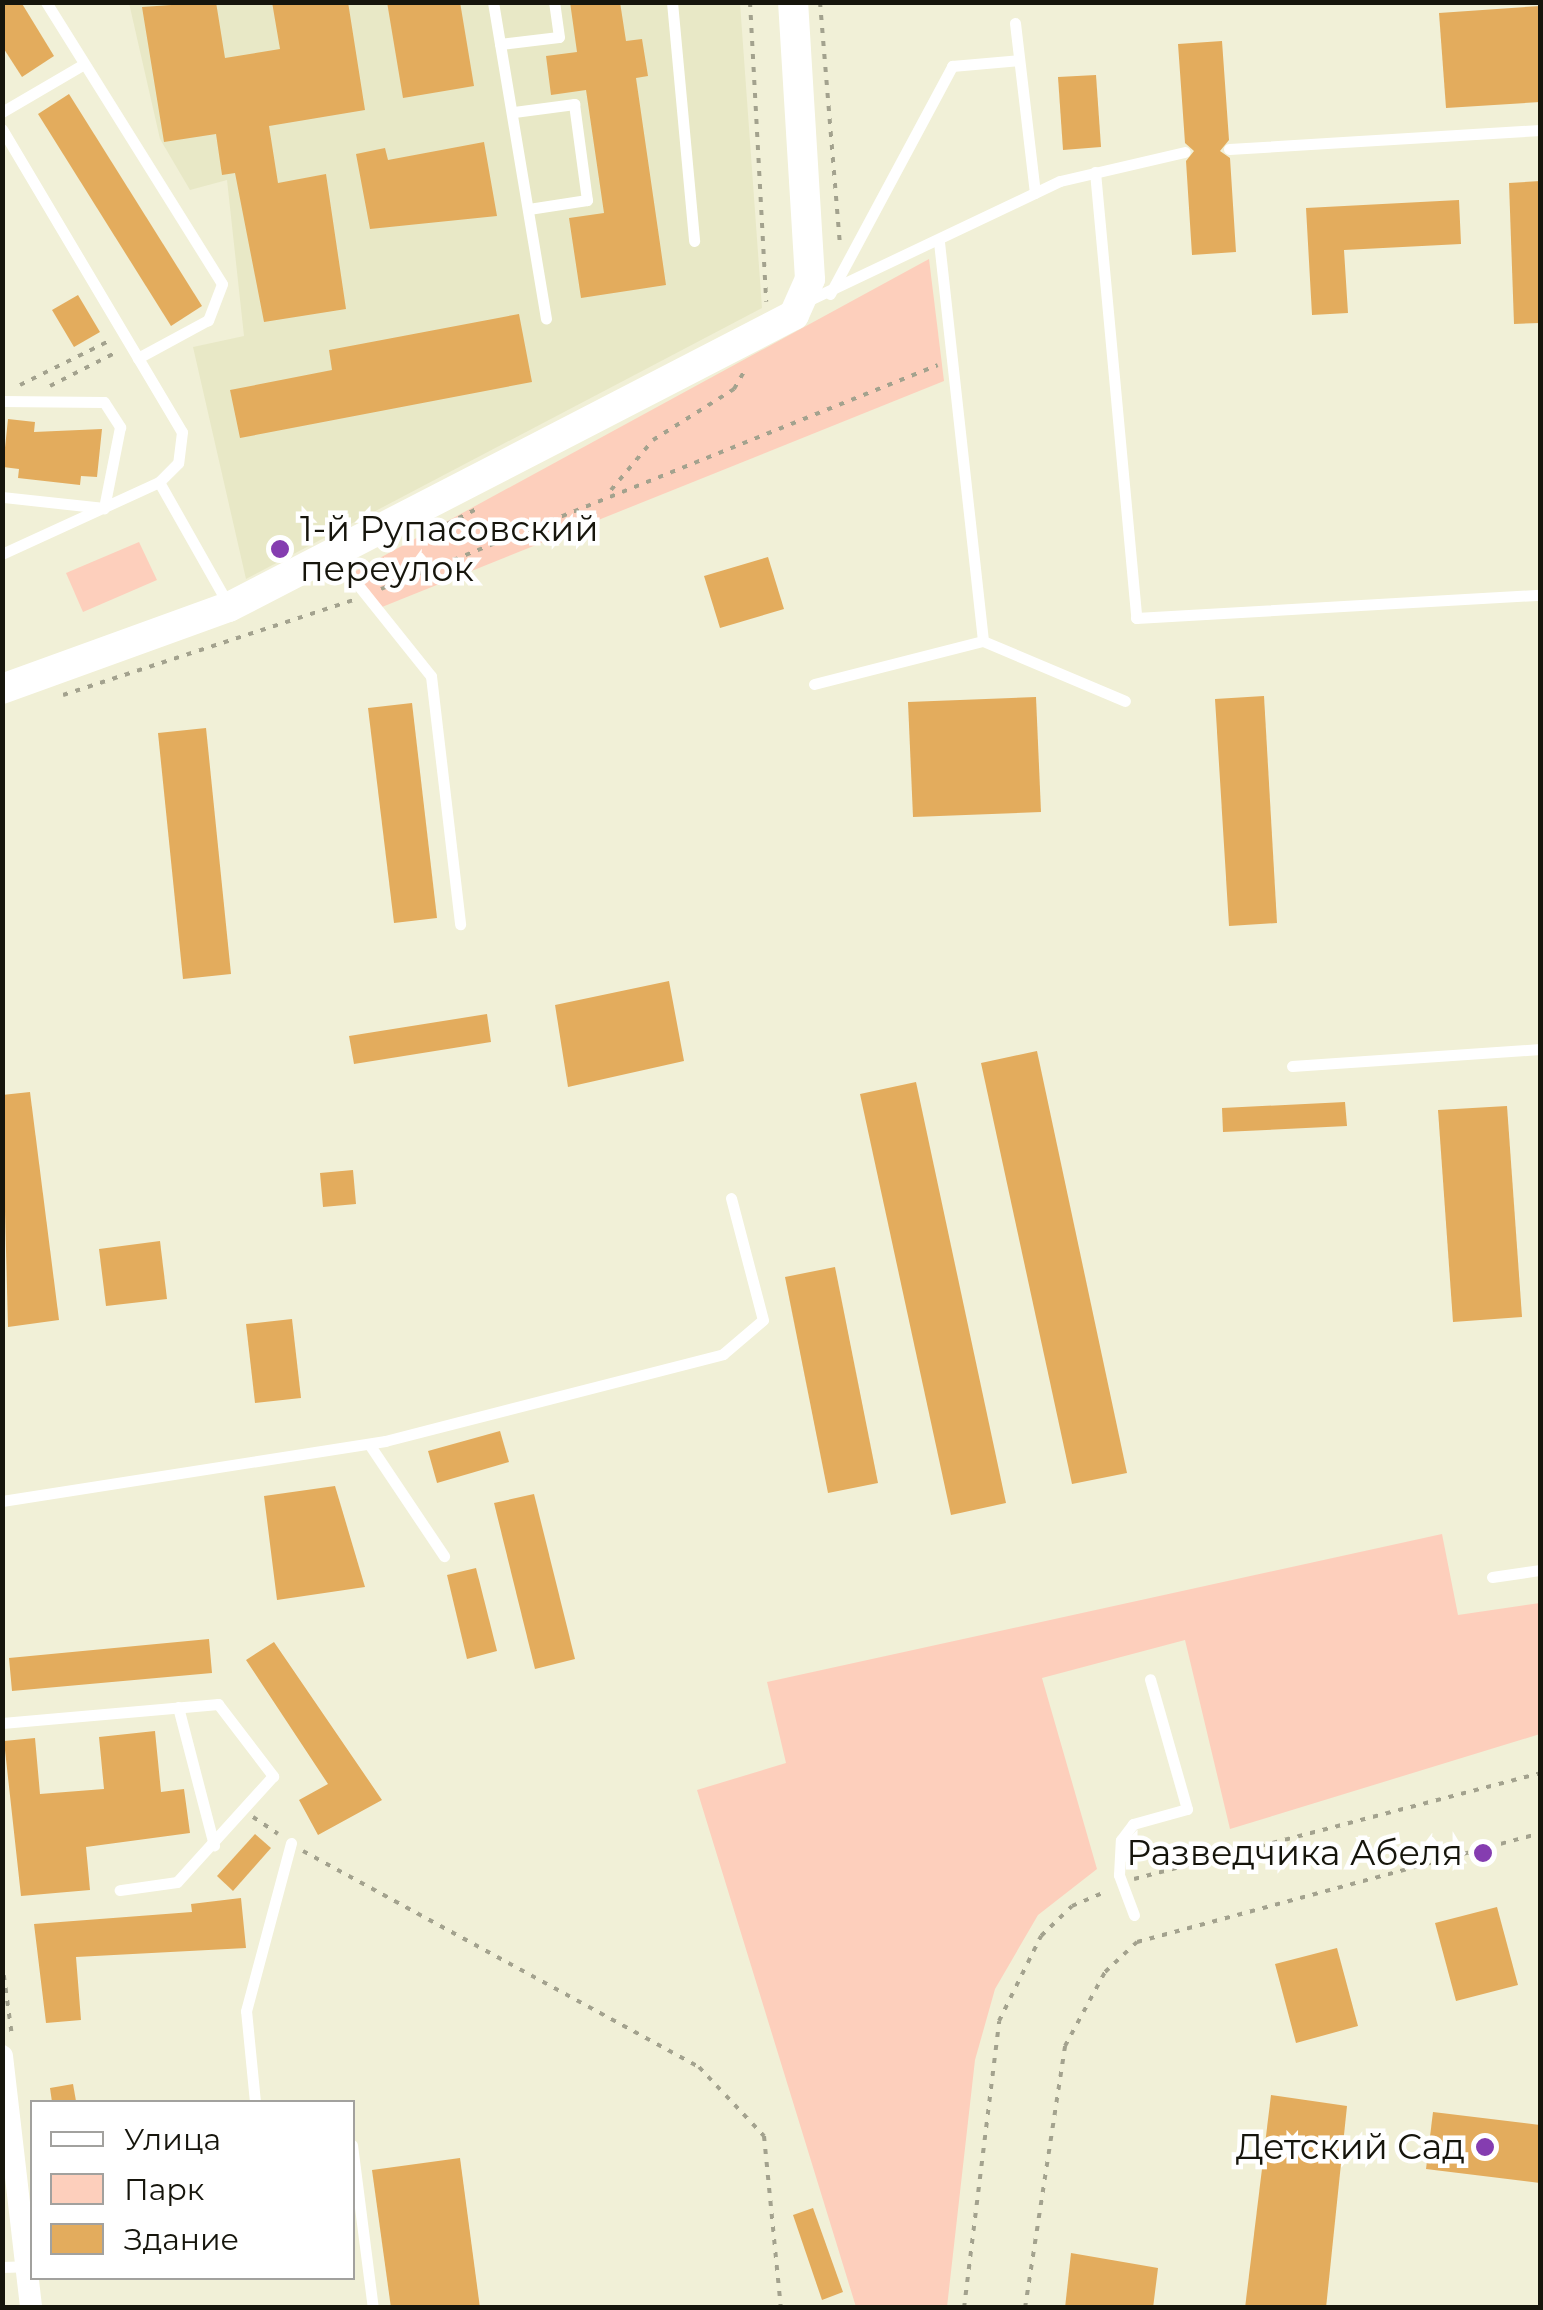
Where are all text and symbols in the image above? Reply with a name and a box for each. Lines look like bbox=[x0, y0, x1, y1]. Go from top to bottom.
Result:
place label: 1-й Рупасовский переулок bbox=[300, 508, 598, 590]
marker: 1-й Рупасовский переулок bbox=[269, 538, 291, 560]
place label: Разведчика Абеля bbox=[1126, 1832, 1463, 1874]
marker: Разведчика Абеля bbox=[1472, 1842, 1494, 1864]
legend bbox=[30, 2100, 355, 2280]
text: Улица bbox=[124, 2121, 221, 2158]
place label: Детский Сад bbox=[1236, 2126, 1465, 2168]
marker: Детский Сад bbox=[1474, 2136, 1496, 2158]
text: Парк bbox=[124, 2171, 204, 2208]
text: Здание bbox=[124, 2221, 239, 2258]

